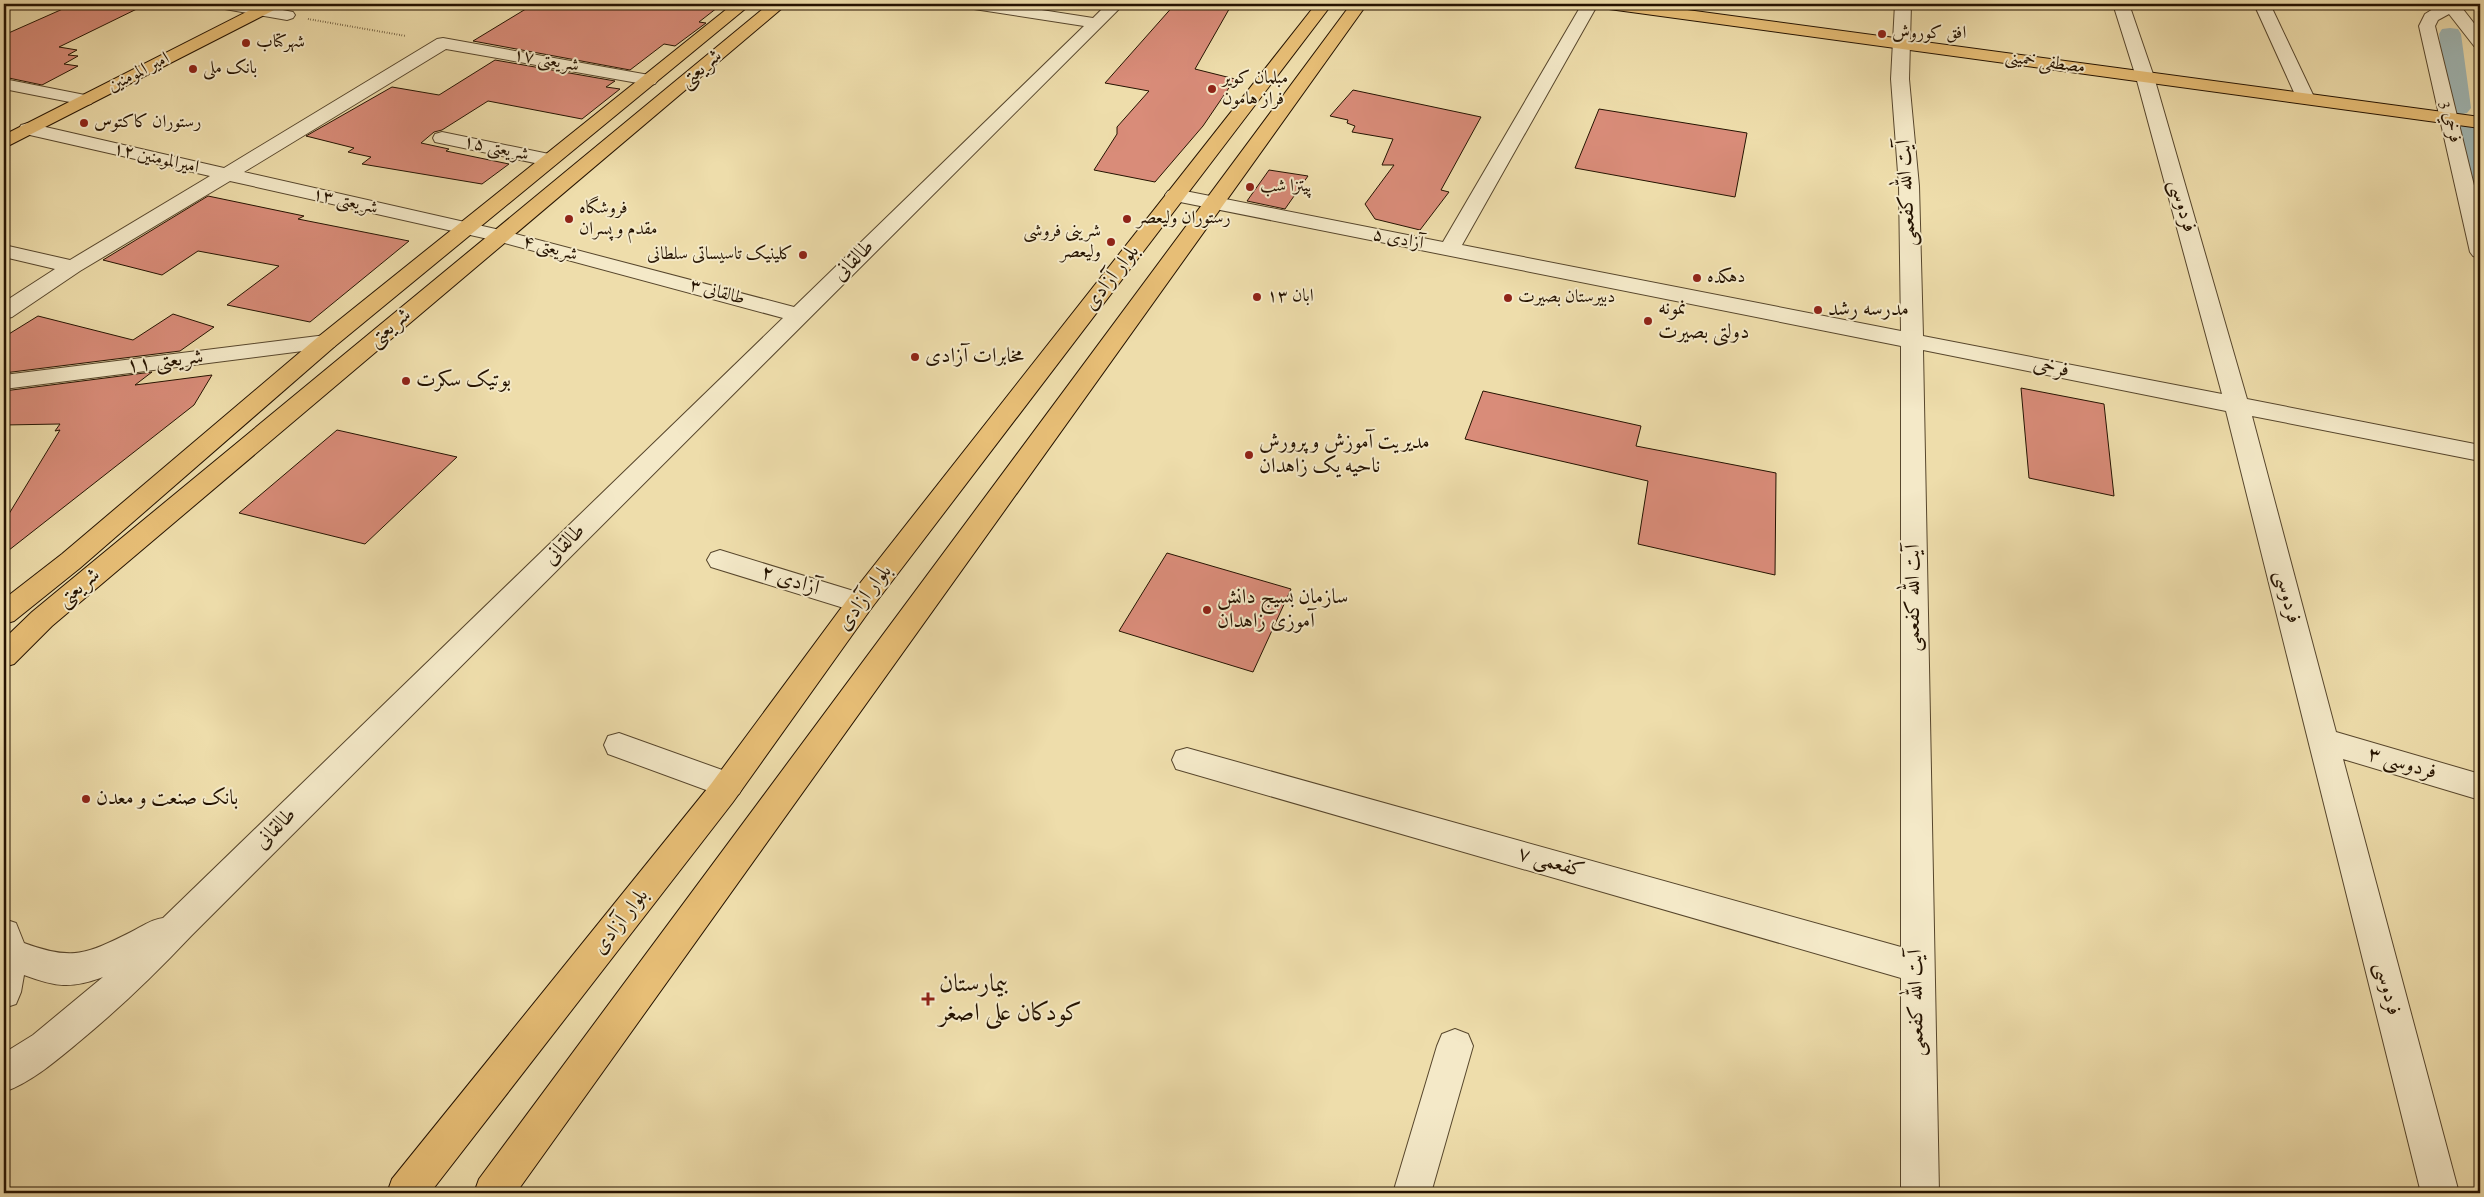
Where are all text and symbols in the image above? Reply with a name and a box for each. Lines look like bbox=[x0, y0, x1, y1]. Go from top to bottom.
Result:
place label: افق کوروش bbox=[1892, 21, 1966, 47]
marker: افق کوروش bbox=[1876, 28, 1888, 40]
place label: شهرکتاب bbox=[256, 30, 305, 56]
marker: شهرکتاب bbox=[240, 37, 252, 49]
street label: شریعتی ۱۷ bbox=[511, 42, 581, 80]
street label: شریعتی bbox=[673, 42, 729, 96]
street label: مصطفی خمینی bbox=[2003, 45, 2087, 81]
street label: امیر المومنین bbox=[104, 46, 174, 100]
place label: بانک ملی bbox=[203, 56, 257, 82]
marker: بانک ملی bbox=[187, 63, 199, 75]
place label: مبلمان کویر فراز هامون bbox=[1220, 66, 1288, 113]
marker: مبلمان کویر فراز هامون bbox=[1206, 83, 1218, 95]
street label: فرخي 3 bbox=[2433, 98, 2467, 146]
place label: رستوران کاکتوس bbox=[94, 110, 201, 136]
marker: رستوران کاکتوس bbox=[78, 117, 90, 129]
street label: شریعتی ۱۵ bbox=[461, 129, 531, 169]
street label: آیت الله کفعمی bbox=[1885, 136, 1925, 248]
street label: امیرالمومنین ۱۲ bbox=[111, 137, 202, 182]
place label: پیتزا شب bbox=[1260, 174, 1312, 200]
street label: فردوسی bbox=[2160, 176, 2204, 236]
marker: پیتزا شب bbox=[1244, 181, 1256, 193]
street label: شریعتی ۱۳ bbox=[310, 182, 380, 222]
place label: فروشگاه مقدم و پسران bbox=[579, 195, 658, 244]
place label: رستوران ولیعصر bbox=[1135, 206, 1231, 232]
marker: فروشگاه مقدم و پسران bbox=[563, 213, 575, 225]
marker: رستوران ولیعصر bbox=[1121, 213, 1133, 225]
place label: شرینی فروشی ولیعصر bbox=[1023, 219, 1101, 266]
street label: آزادی ۵ bbox=[1370, 222, 1428, 258]
street label: شریعتی ۴ bbox=[520, 229, 580, 269]
street label: طالقانی bbox=[826, 233, 882, 289]
marker: شرینی فروشی ولیعصر bbox=[1105, 236, 1117, 248]
street label: بلوار آزادی bbox=[1077, 239, 1147, 317]
place label: کلینیک تاسیساتی سلطانی bbox=[647, 242, 793, 268]
marker: کلینیک تاسیساتی سلطانی bbox=[797, 249, 809, 261]
place label: دهکده bbox=[1707, 265, 1745, 291]
marker: دهکده bbox=[1691, 272, 1703, 284]
street label: طالقانی ۳ bbox=[687, 273, 747, 313]
place label: ۱۳ ابان bbox=[1267, 284, 1314, 310]
place label: دبیرستان بصیرت bbox=[1518, 285, 1615, 311]
marker: ۱۳ ابان bbox=[1251, 291, 1263, 303]
marker: دبیرستان بصیرت bbox=[1502, 292, 1514, 304]
place label: نمونه دولتی بصیرت bbox=[1658, 294, 1749, 348]
place label: مدرسه رشد bbox=[1828, 295, 1909, 325]
street label: شریعتی bbox=[362, 301, 418, 355]
marker: مدرسه رشد bbox=[1812, 304, 1824, 316]
marker: نمونه دولتی بصیرت bbox=[1642, 315, 1654, 327]
street label: شریعتی ۱۱ bbox=[125, 342, 205, 382]
place label: مخابرات آزادی bbox=[925, 342, 1024, 372]
street label: فرخی bbox=[2030, 350, 2072, 386]
marker: مخابرات آزادی bbox=[909, 351, 921, 363]
place label: بوتیک سکرت bbox=[416, 366, 511, 396]
marker: بوتیک سکرت bbox=[400, 375, 412, 387]
place label: مدیریت آموزش و پرورش ناحیه یک زاهدان bbox=[1259, 428, 1430, 482]
marker: مدیریت آموزش و پرورش ناحیه یک زاهدان bbox=[1243, 449, 1255, 461]
street label: طالقانی bbox=[537, 517, 593, 573]
street label: آیت الله کفعمی bbox=[1895, 542, 1929, 652]
street label: آزادی ۲ bbox=[757, 558, 825, 605]
street label: بلوار آزادی bbox=[830, 558, 900, 638]
street label: شریعتی bbox=[51, 561, 107, 615]
street label: فردوسی bbox=[2266, 567, 2308, 627]
place label: سازمان بسیج دانش آموزی زاهدان bbox=[1217, 583, 1348, 637]
marker: سازمان بسیج دانش آموزی زاهدان bbox=[1201, 604, 1213, 616]
street label: فردوسی ۳ bbox=[2364, 740, 2440, 788]
place label: بانک صنعت و معدن bbox=[96, 784, 238, 814]
marker: بانک صنعت و معدن bbox=[80, 793, 92, 805]
street label: طالقانی bbox=[248, 801, 304, 857]
street label: کفعمی ۷ bbox=[1514, 839, 1588, 887]
street label: بلوار آزادی bbox=[586, 883, 656, 961]
street label: آیت الله کفعمی bbox=[1897, 947, 1933, 1057]
street label: فردوسی bbox=[2366, 959, 2408, 1019]
place label: بیمارستان کودکان علی اصغر bbox=[936, 967, 1082, 1032]
marker: بیمارستان کودکان علی اصغر bbox=[921, 992, 935, 1006]

